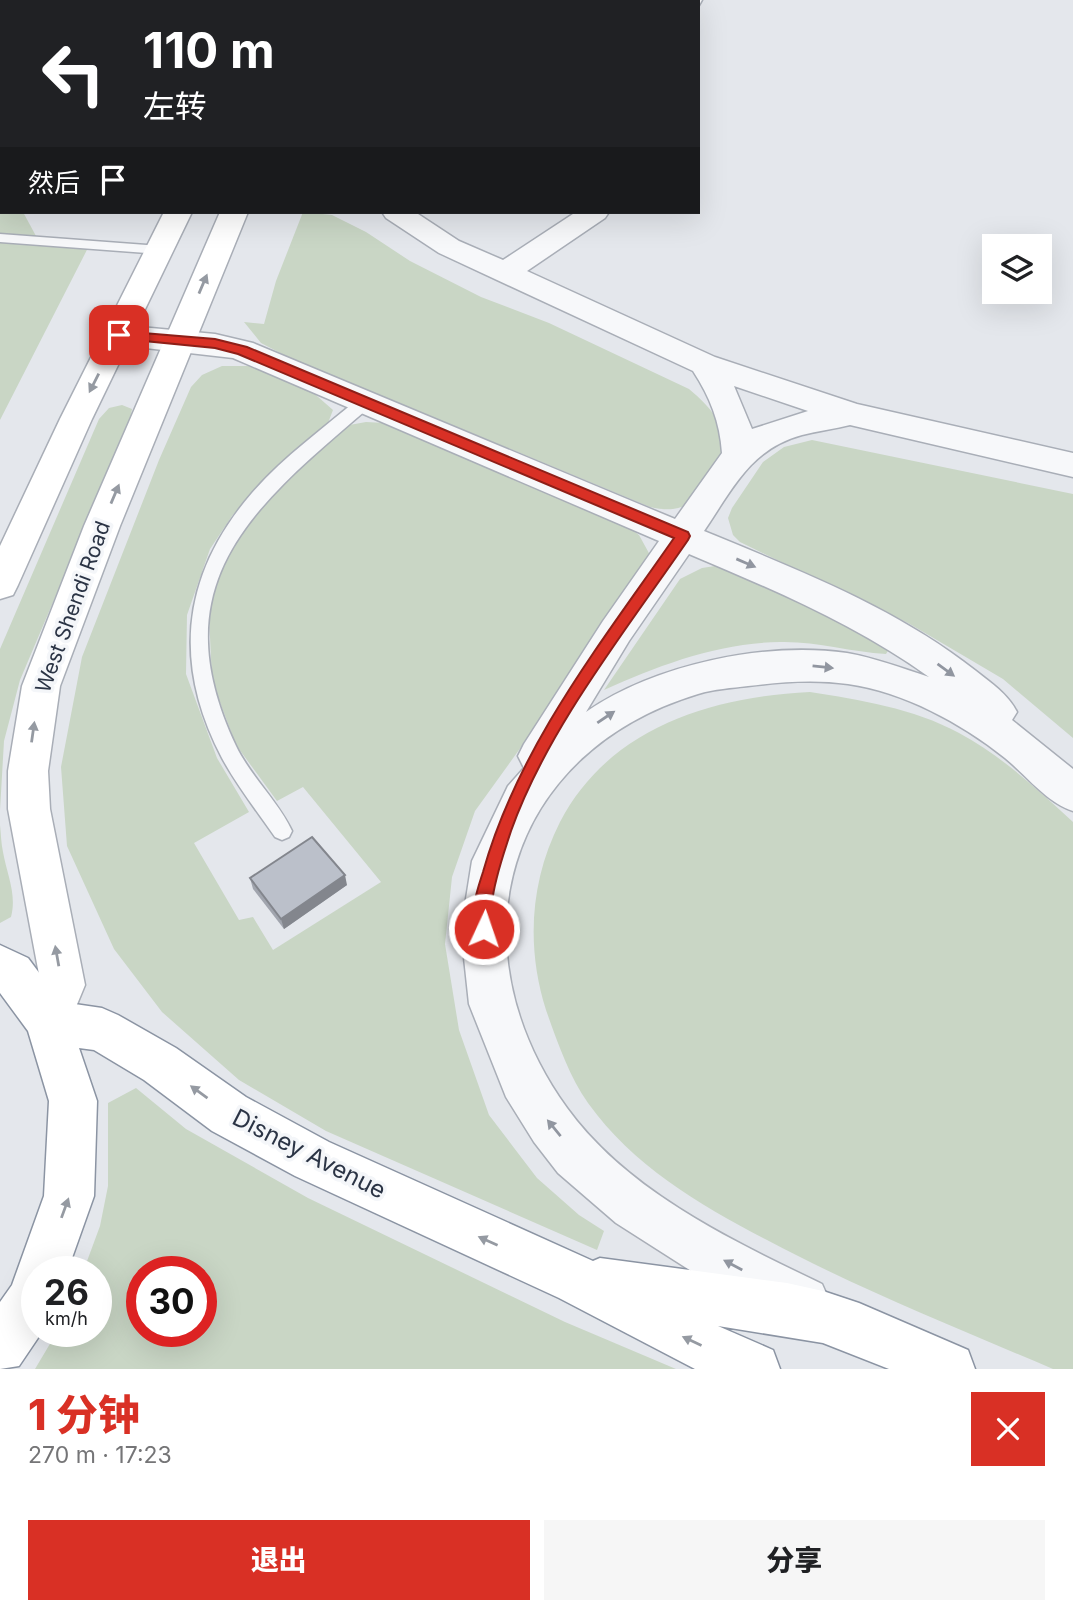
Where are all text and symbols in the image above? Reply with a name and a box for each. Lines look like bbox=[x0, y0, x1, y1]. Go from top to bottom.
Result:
text: 110 m bbox=[143, 21, 275, 80]
icon: left bbox=[28, 28, 119, 119]
text: 左转 bbox=[143, 87, 207, 126]
icon: arrive bbox=[94, 161, 132, 199]
text: 然后 bbox=[28, 167, 80, 198]
map controls bbox=[982, 234, 1052, 304]
button: layers bbox=[982, 234, 1052, 304]
one-way arrow bbox=[198, 274, 209, 295]
pin bbox=[89, 305, 149, 365]
icon: arrive bbox=[100, 316, 138, 354]
one-way arrow bbox=[89, 373, 100, 393]
one-way arrow bbox=[110, 484, 121, 505]
street label: West Shendi Road bbox=[30, 518, 115, 696]
one-way arrow bbox=[736, 557, 756, 569]
one-way arrow bbox=[812, 662, 834, 673]
one-way arrow bbox=[937, 663, 955, 677]
one-way arrow bbox=[596, 710, 615, 723]
one-way arrow bbox=[28, 721, 39, 743]
position arrow bbox=[447, 892, 521, 966]
one-way arrow bbox=[51, 945, 62, 967]
one-way arrow bbox=[190, 1085, 208, 1099]
street label: Disney Avenue bbox=[228, 1102, 391, 1205]
one-way arrow bbox=[547, 1119, 562, 1136]
one-way arrow bbox=[60, 1197, 71, 1218]
one-way arrow bbox=[477, 1235, 498, 1246]
speed limit sign: 30 bbox=[126, 1256, 217, 1347]
one-way arrow bbox=[722, 1260, 742, 1272]
text: 26 bbox=[44, 1271, 89, 1313]
text: km/h bbox=[45, 1308, 88, 1329]
one-way arrow bbox=[682, 1335, 702, 1347]
text: 1 分钟 bbox=[28, 1389, 140, 1440]
button: close bbox=[971, 1392, 1045, 1466]
text: 270 m · 17:23 bbox=[28, 1441, 172, 1469]
button: 退出 bbox=[28, 1520, 530, 1600]
button: 分享 bbox=[544, 1520, 1045, 1600]

